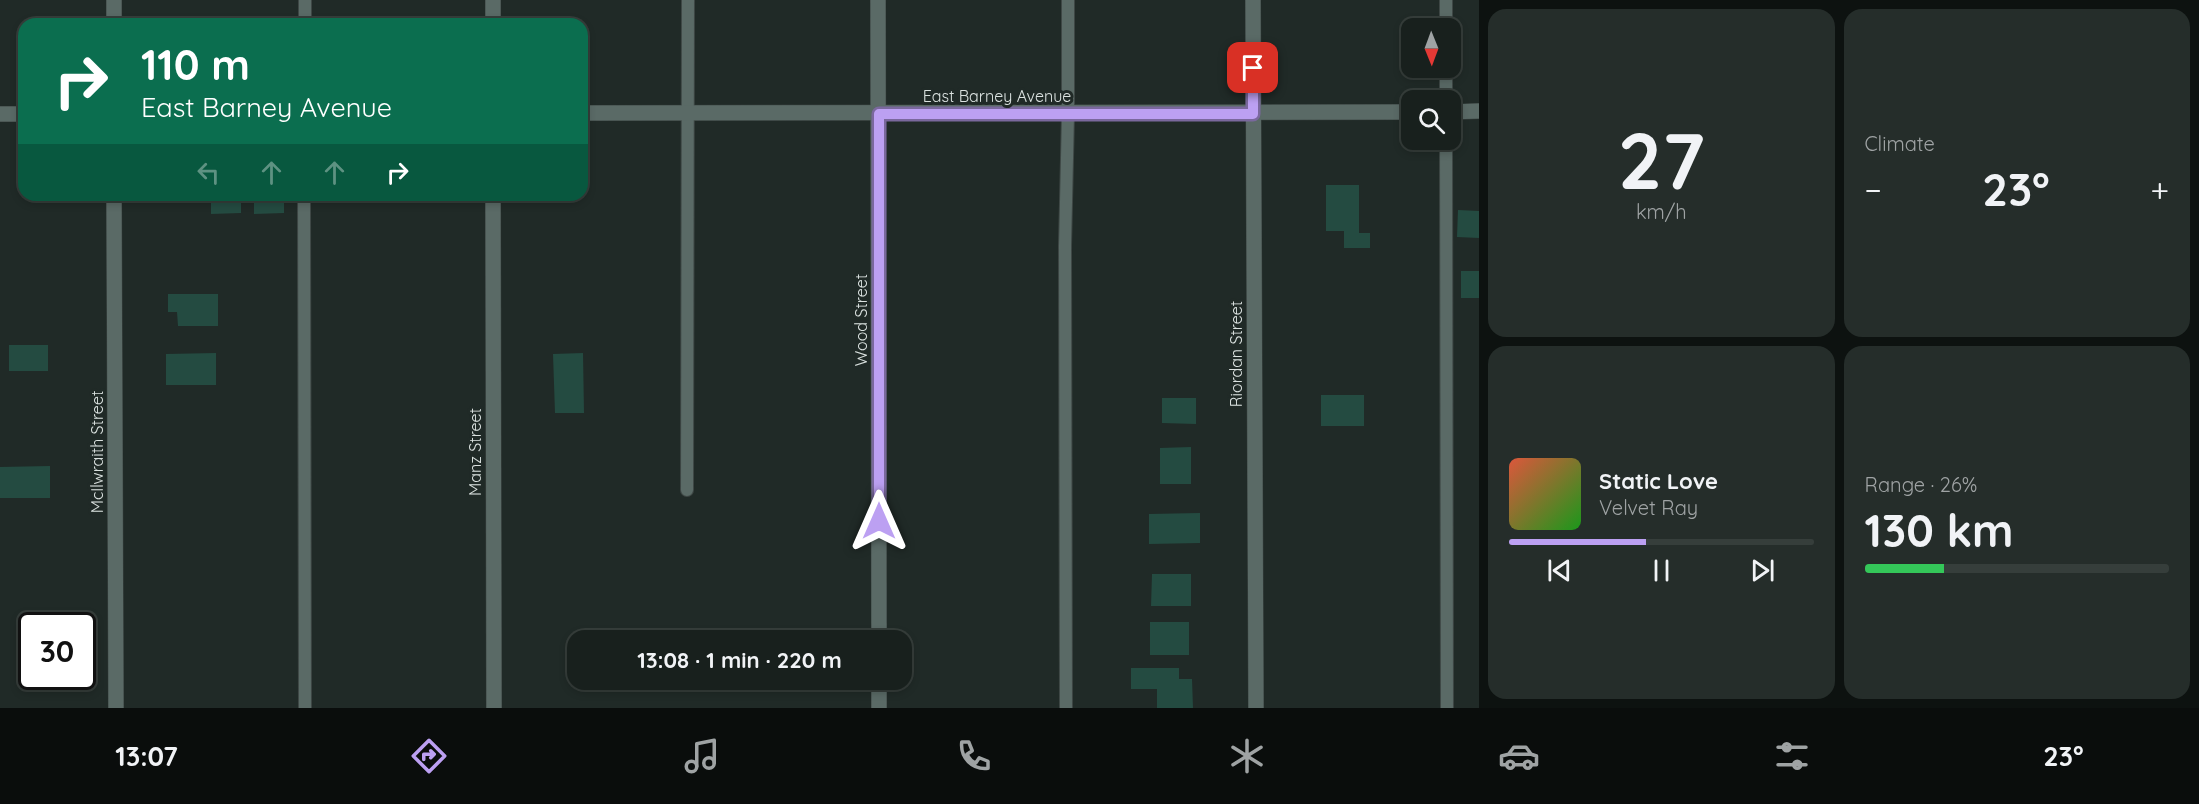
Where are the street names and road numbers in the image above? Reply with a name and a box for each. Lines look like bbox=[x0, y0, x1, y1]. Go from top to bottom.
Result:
street label: East Barney Avenue bbox=[923, 86, 1071, 106]
street label: Wood Street bbox=[851, 274, 871, 366]
street label: Riordan Street bbox=[1226, 301, 1246, 407]
street label: McIlwraith Street bbox=[87, 391, 107, 513]
street label: Manz Street bbox=[465, 408, 485, 496]

